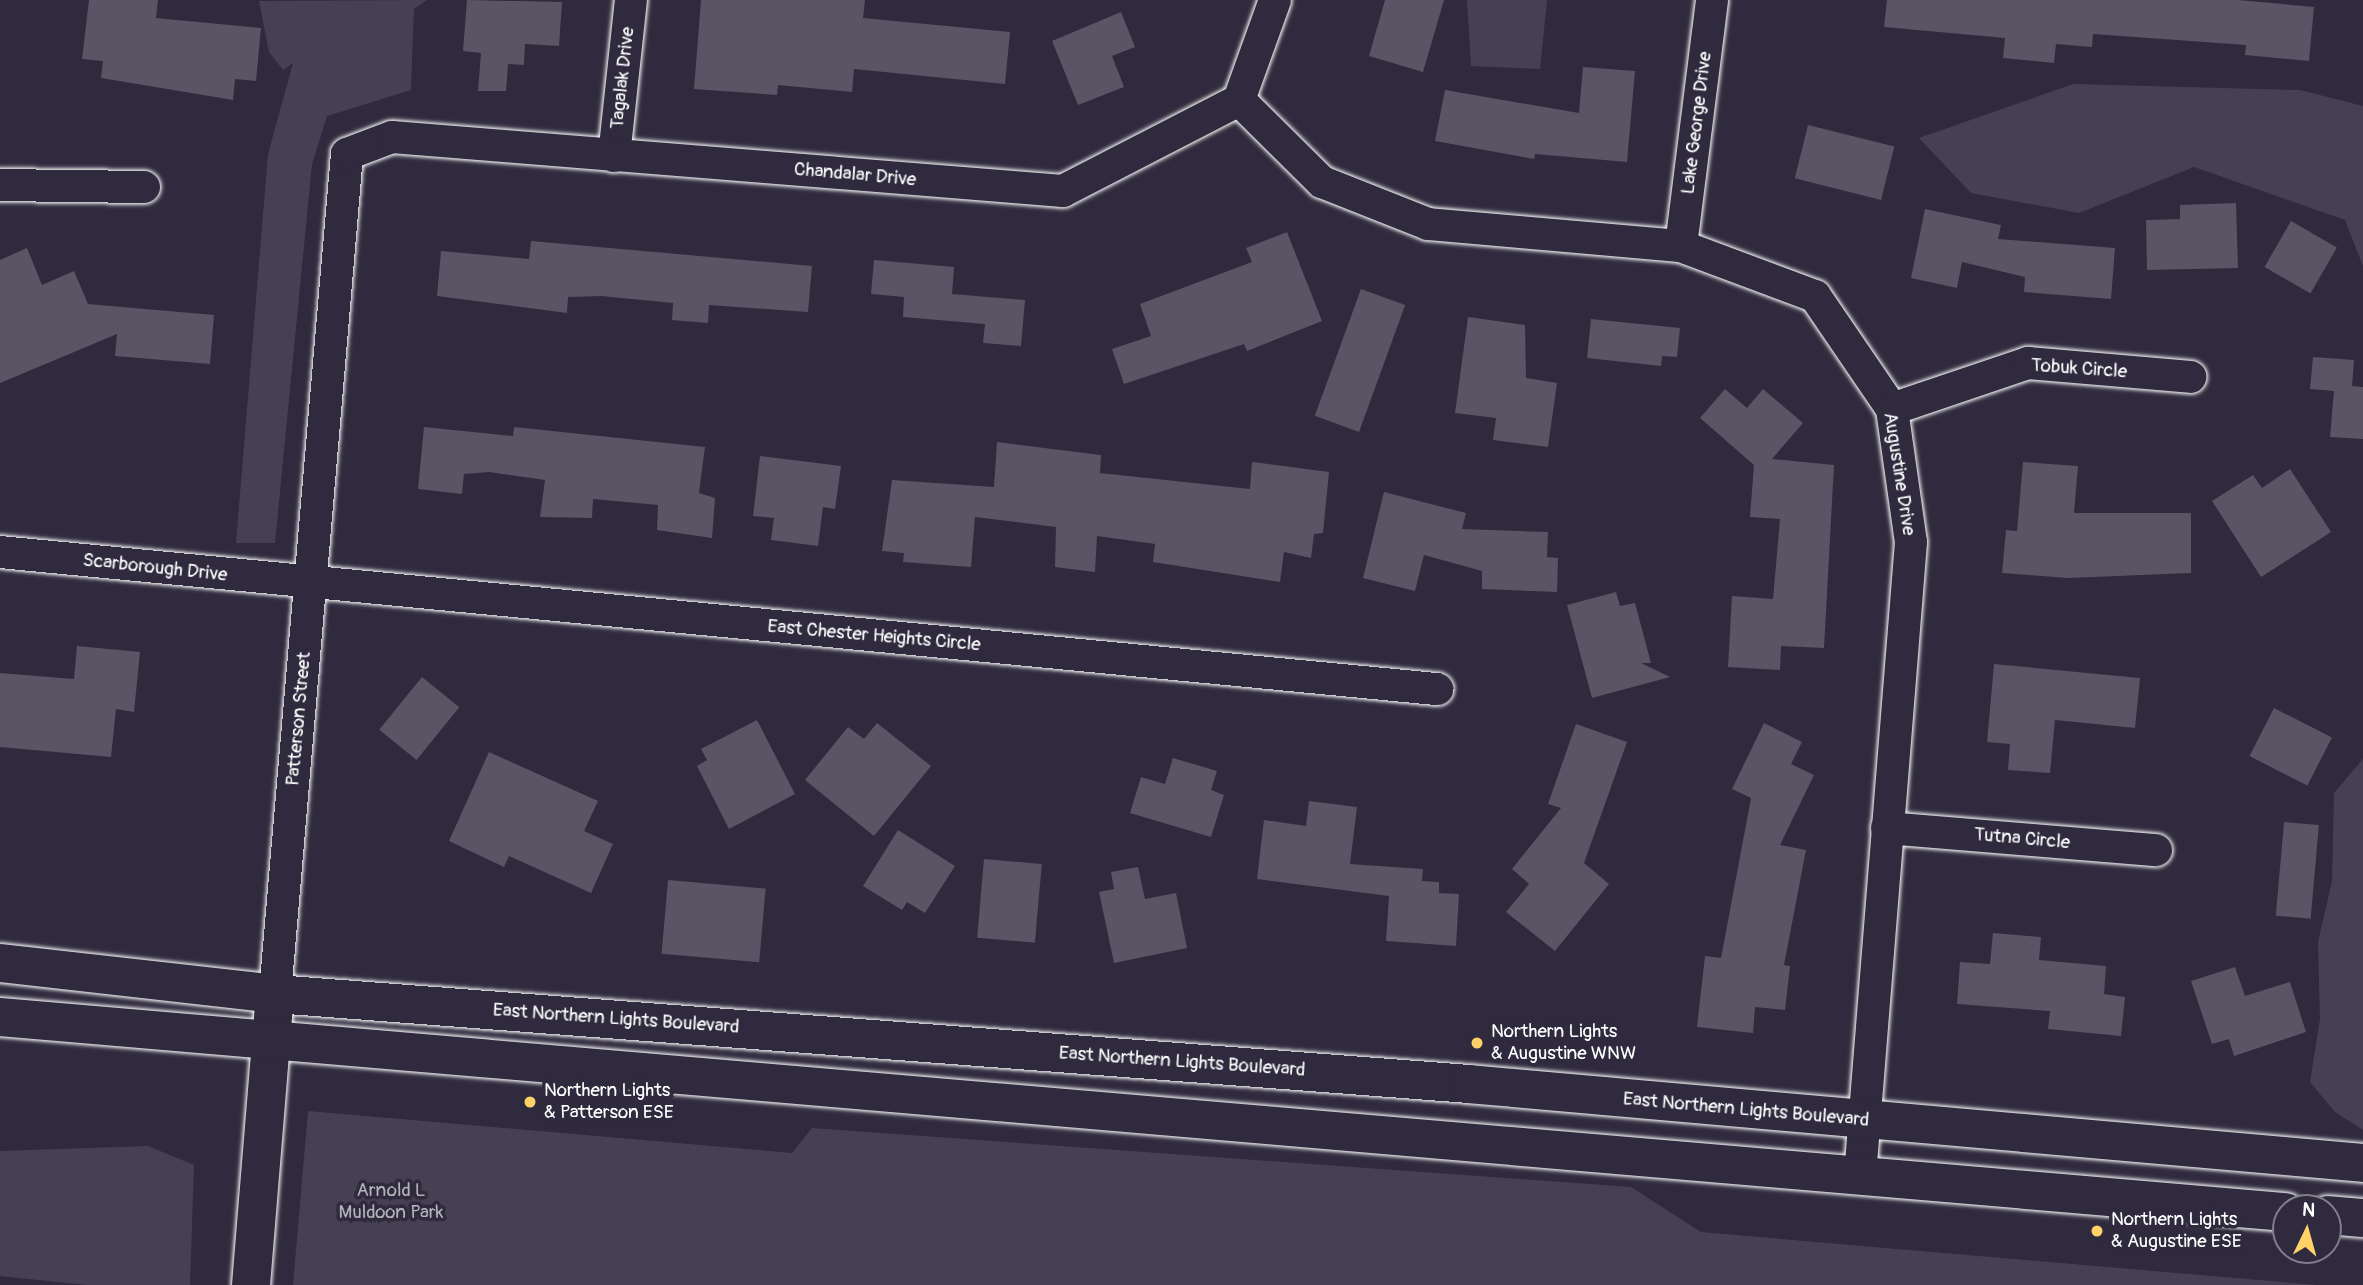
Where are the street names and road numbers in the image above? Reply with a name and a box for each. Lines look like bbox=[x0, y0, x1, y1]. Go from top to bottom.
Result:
street label: Tagalak Drive bbox=[606, 26, 640, 130]
street label: Lake George Drive bbox=[1677, 50, 1717, 196]
street label: Chandalar Drive bbox=[793, 158, 917, 192]
street label: Tobuk Circle bbox=[2030, 354, 2128, 384]
street label: Augustine Drive bbox=[1878, 411, 1920, 537]
street label: Scarborough Drive bbox=[82, 549, 228, 587]
street label: East Chester Heights Circle bbox=[767, 615, 981, 657]
street label: Patterson Street bbox=[282, 651, 316, 787]
street label: Tutna Circle bbox=[1973, 823, 2071, 855]
street label: East Northern Lights Boulevard bbox=[492, 999, 740, 1039]
street label: East Northern Lights Boulevard bbox=[1058, 1042, 1306, 1082]
street label: East Northern Lights Boulevard bbox=[1622, 1088, 1870, 1132]

